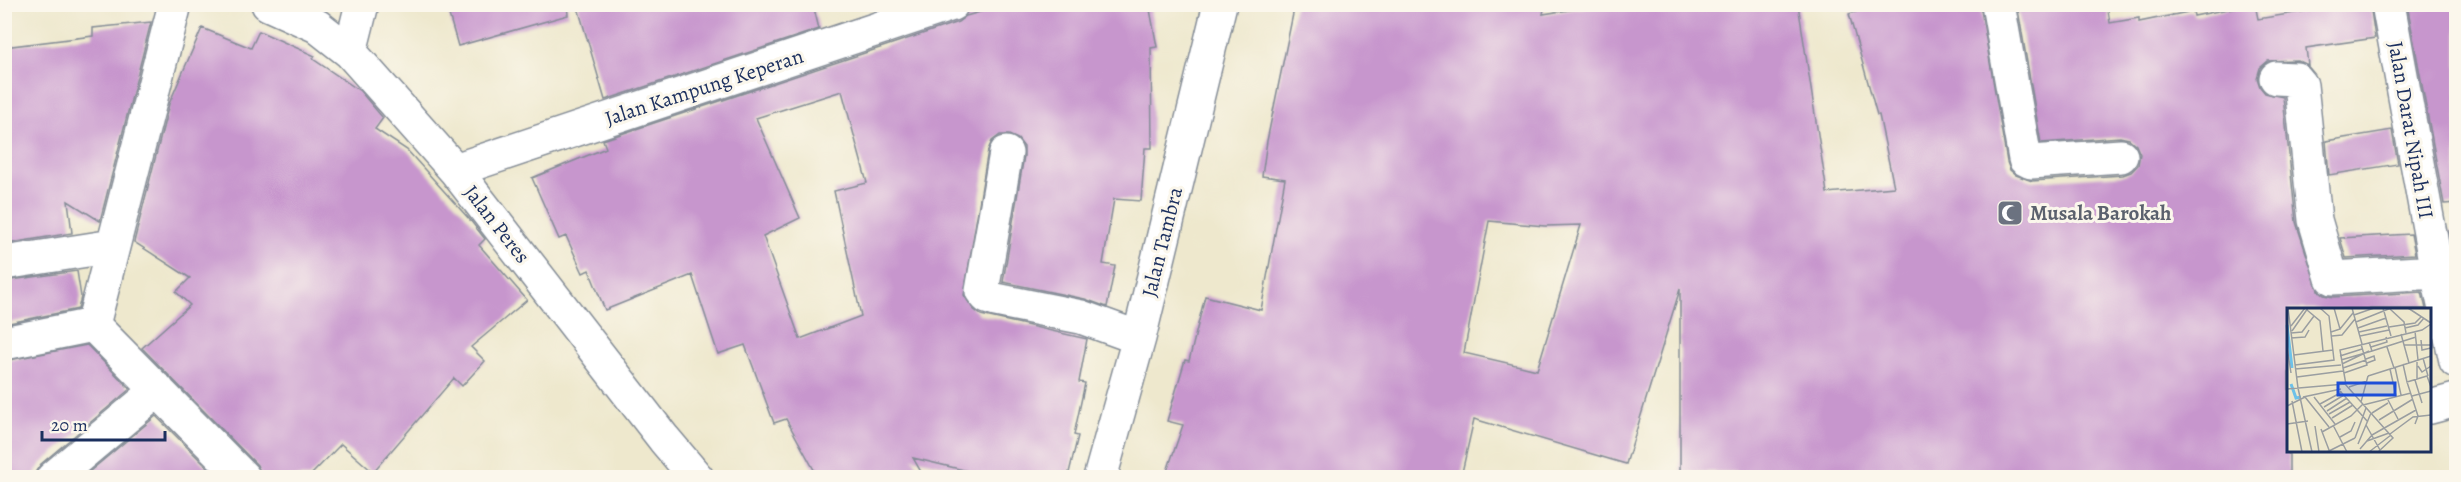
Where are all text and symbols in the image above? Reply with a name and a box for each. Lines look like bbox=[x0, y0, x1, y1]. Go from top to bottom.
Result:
street label: Jalan Darat Nipah III bbox=[2382, 39, 2440, 221]
street label: Jalan Kampung Keperan bbox=[601, 42, 807, 132]
street label: Jalan Peres bbox=[458, 179, 536, 269]
street label: Jalan Tambra bbox=[1135, 184, 1189, 300]
mosque icon: Musala Barokah bbox=[1995, 198, 2025, 228]
place label: Musala Barokah bbox=[2030, 199, 2171, 227]
inset map bbox=[2287, 308, 2431, 452]
scale bar bbox=[42, 404, 165, 442]
text: 20 m bbox=[51, 413, 88, 437]

